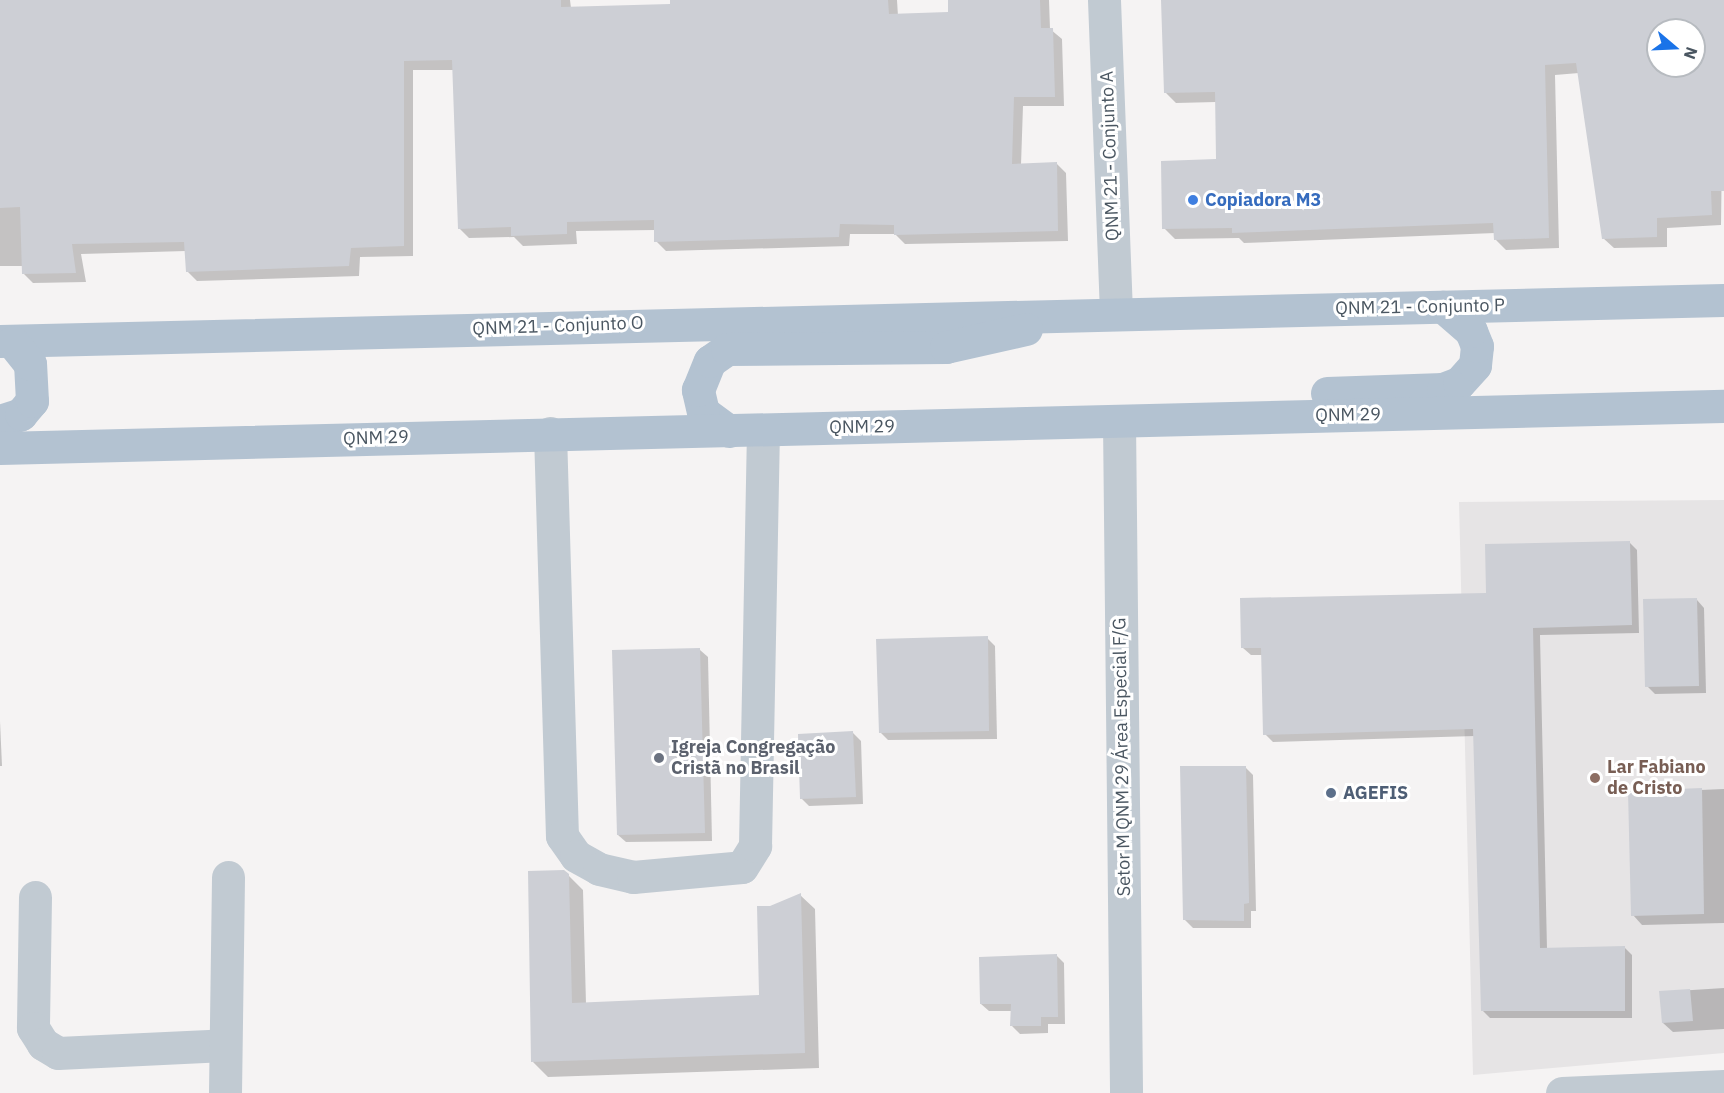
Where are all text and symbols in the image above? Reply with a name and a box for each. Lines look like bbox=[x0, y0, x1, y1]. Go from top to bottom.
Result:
north arrow bbox=[1646, 18, 1706, 78]
text: N bbox=[1680, 44, 1702, 62]
street label: QNM 21 - Conjunto A bbox=[1096, 71, 1124, 241]
place label: Copiadora M3 bbox=[1205, 189, 1321, 211]
marker: Copiadora M3 bbox=[1186, 193, 1200, 207]
street label: QNM 21 - Conjunto P bbox=[1335, 295, 1505, 319]
street label: QNM 21 - Conjunto O bbox=[472, 312, 644, 340]
street label: QNM 29 bbox=[1315, 404, 1381, 426]
street label: QNM 29 bbox=[829, 416, 895, 438]
street label: QNM 29 bbox=[343, 426, 409, 450]
street label: Setor M QNM 29 Área Especial F/G bbox=[1109, 617, 1135, 897]
place label: Igreja Congregação Cristã no Brasil bbox=[671, 737, 835, 780]
marker: Igreja Congregação Cristã no Brasil bbox=[652, 751, 666, 765]
place label: Lar Fabiano de Cristo bbox=[1607, 757, 1706, 800]
marker: Lar Fabiano de Cristo bbox=[1588, 771, 1602, 785]
place label: AGEFIS bbox=[1343, 782, 1408, 804]
marker: AGEFIS bbox=[1324, 786, 1338, 800]

